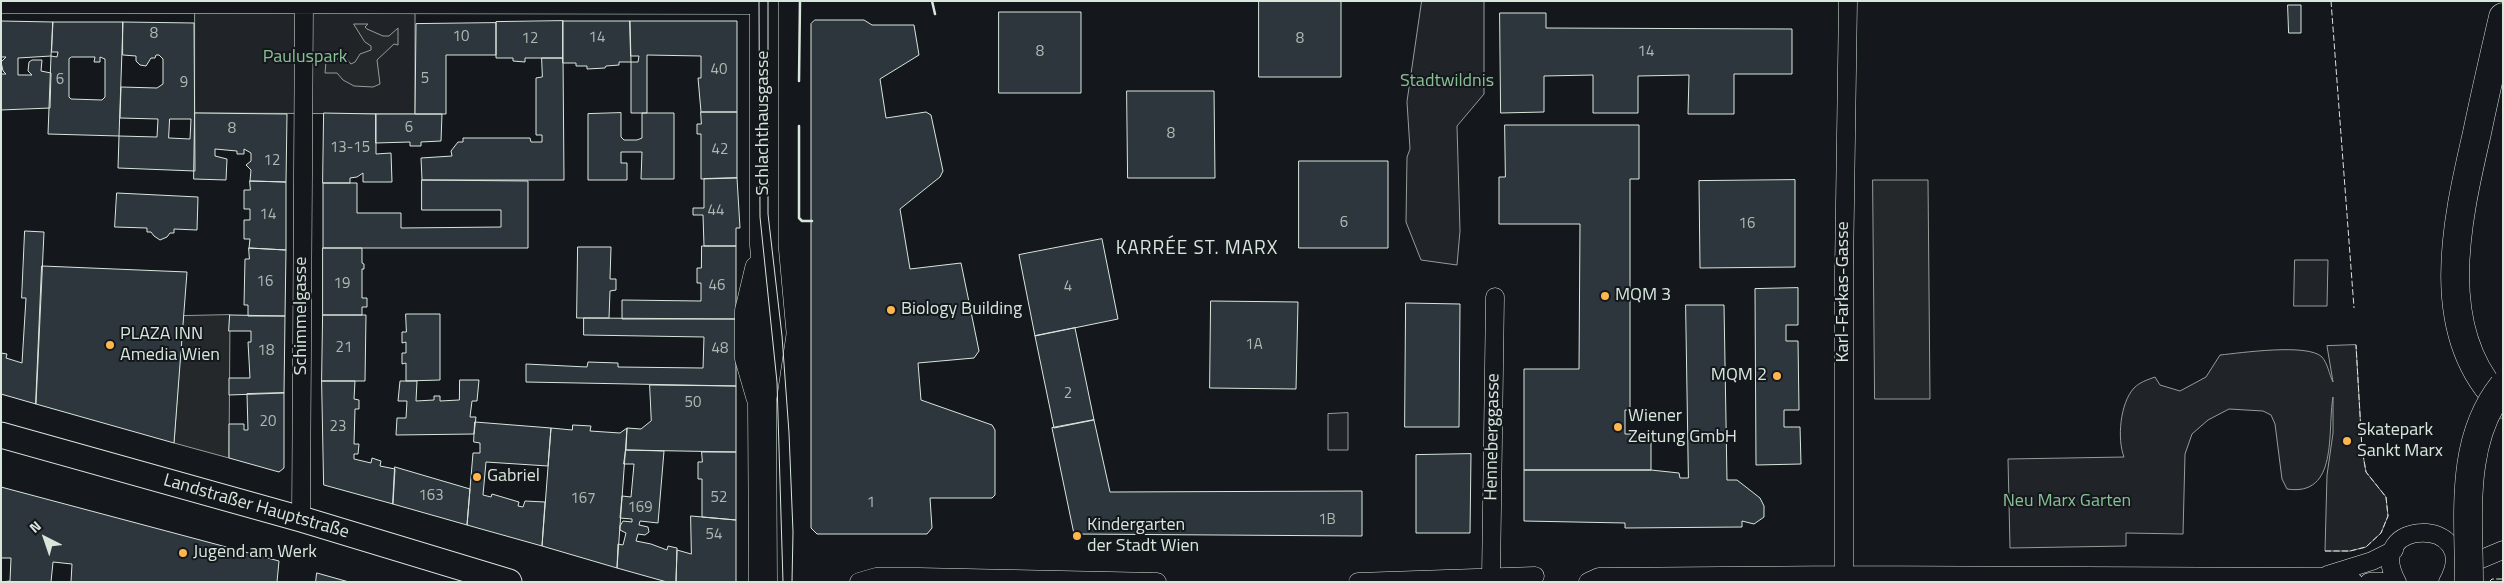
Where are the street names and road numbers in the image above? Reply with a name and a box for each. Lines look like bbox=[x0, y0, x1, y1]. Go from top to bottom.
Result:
street label: Schlachthausgasse bbox=[753, 51, 775, 195]
street label: Karl-Farkas-Gasse bbox=[1833, 221, 1855, 363]
street label: Schimmelgasse bbox=[291, 257, 313, 375]
street label: Henneberggasse bbox=[1481, 373, 1505, 501]
street label: Landstraßer Hauptstraße bbox=[161, 470, 351, 544]

